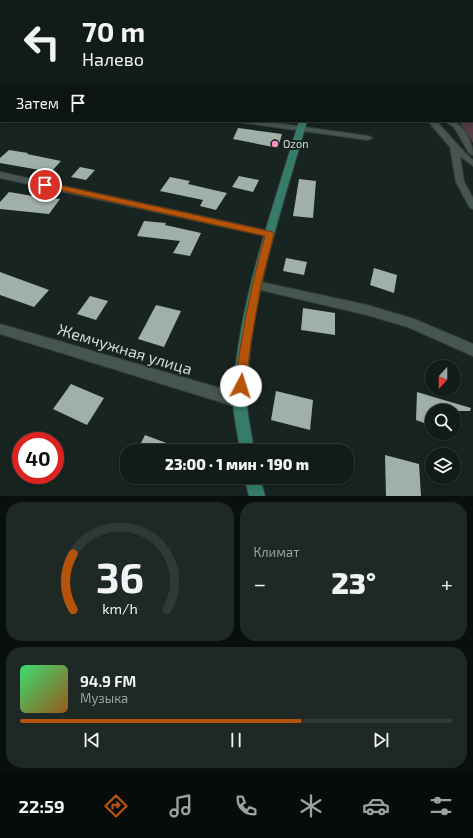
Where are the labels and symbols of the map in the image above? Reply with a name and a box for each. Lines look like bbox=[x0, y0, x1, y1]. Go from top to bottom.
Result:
place label: Ozon bbox=[283, 137, 309, 150]
marker: Ozon bbox=[270, 139, 280, 149]
pin bbox=[28, 168, 62, 202]
street label: Жемчужная улица bbox=[55, 319, 195, 379]
north arrow bbox=[425, 360, 461, 396]
position arrow bbox=[220, 365, 262, 407]
speed limit sign: 40 bbox=[12, 432, 64, 484]

